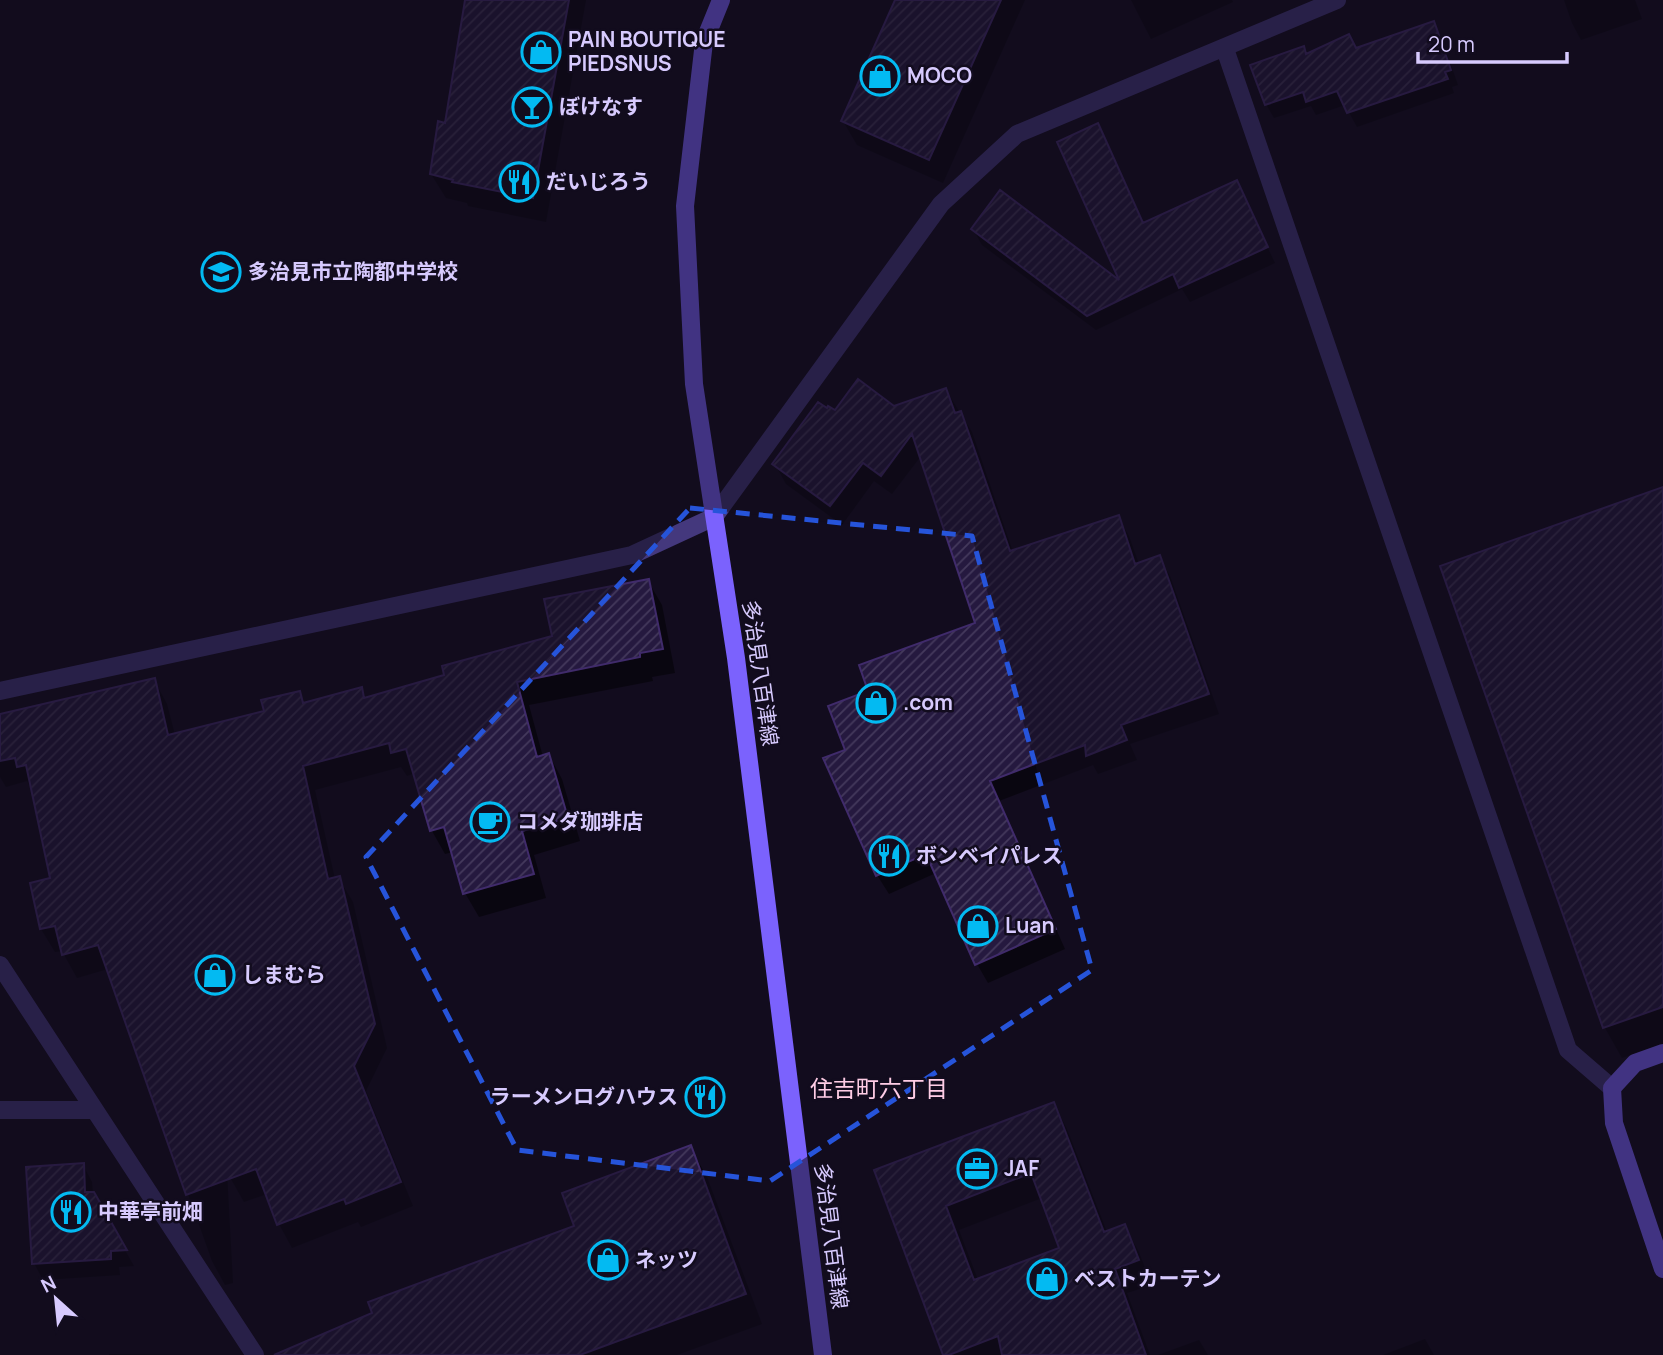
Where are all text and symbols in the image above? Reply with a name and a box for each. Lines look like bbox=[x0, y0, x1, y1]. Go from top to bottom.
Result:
scale bar bbox=[1418, 21, 1567, 65]
place label: PAIN BOUTIQUE PIEDSNUS bbox=[568, 25, 726, 77]
text: 20 m bbox=[1428, 30, 1475, 58]
shop icon: PAIN BOUTIQUE PIEDSNUS bbox=[520, 31, 562, 73]
shop icon: MOCO bbox=[859, 55, 901, 97]
place label: MOCO bbox=[907, 61, 972, 89]
bar icon: ぼけなす bbox=[511, 86, 553, 128]
place label: ぼけなす bbox=[559, 92, 643, 120]
restaurant icon: だいじろう bbox=[498, 161, 540, 203]
place label: だいじろう bbox=[546, 167, 651, 195]
school or university icon: 多治見市立陶都中学校 bbox=[200, 251, 242, 293]
place label: 多治見市立陶都中学校 bbox=[248, 257, 458, 285]
street label: 多治見八百津線 bbox=[737, 598, 785, 748]
shop icon: .com bbox=[855, 682, 897, 724]
place label: .com bbox=[903, 688, 953, 716]
cafe icon: コメダ珈琲店 bbox=[469, 801, 511, 843]
place label: コメダ珈琲店 bbox=[517, 807, 643, 835]
restaurant icon: ボンベイパレス bbox=[868, 835, 910, 877]
place label: ボンベイパレス bbox=[916, 841, 1063, 869]
shop icon: Luan bbox=[957, 905, 999, 947]
place label: Luan bbox=[1005, 911, 1055, 939]
shop icon: しまむら bbox=[194, 954, 236, 996]
place label: しまむら bbox=[242, 960, 326, 988]
district label: 住吉町六丁目 bbox=[810, 1072, 948, 1104]
restaurant icon: ラーメンログハウス bbox=[684, 1076, 726, 1118]
place label: ラーメンログハウス bbox=[490, 1082, 678, 1110]
office icon: JAF bbox=[956, 1148, 998, 1190]
place label: JAF bbox=[1004, 1154, 1039, 1182]
street label: 多治見八百津線 bbox=[809, 1161, 855, 1311]
restaurant icon: 中華亭前畑 bbox=[50, 1191, 92, 1233]
place label: 中華亭前畑 bbox=[98, 1197, 203, 1225]
shop icon: ネッツ bbox=[587, 1239, 629, 1281]
place label: ネッツ bbox=[635, 1245, 698, 1273]
shop icon: ベストカーテン bbox=[1026, 1258, 1068, 1300]
north arrow bbox=[21, 1264, 91, 1334]
place label: ベストカーテン bbox=[1074, 1264, 1221, 1292]
text: N bbox=[36, 1269, 60, 1299]

